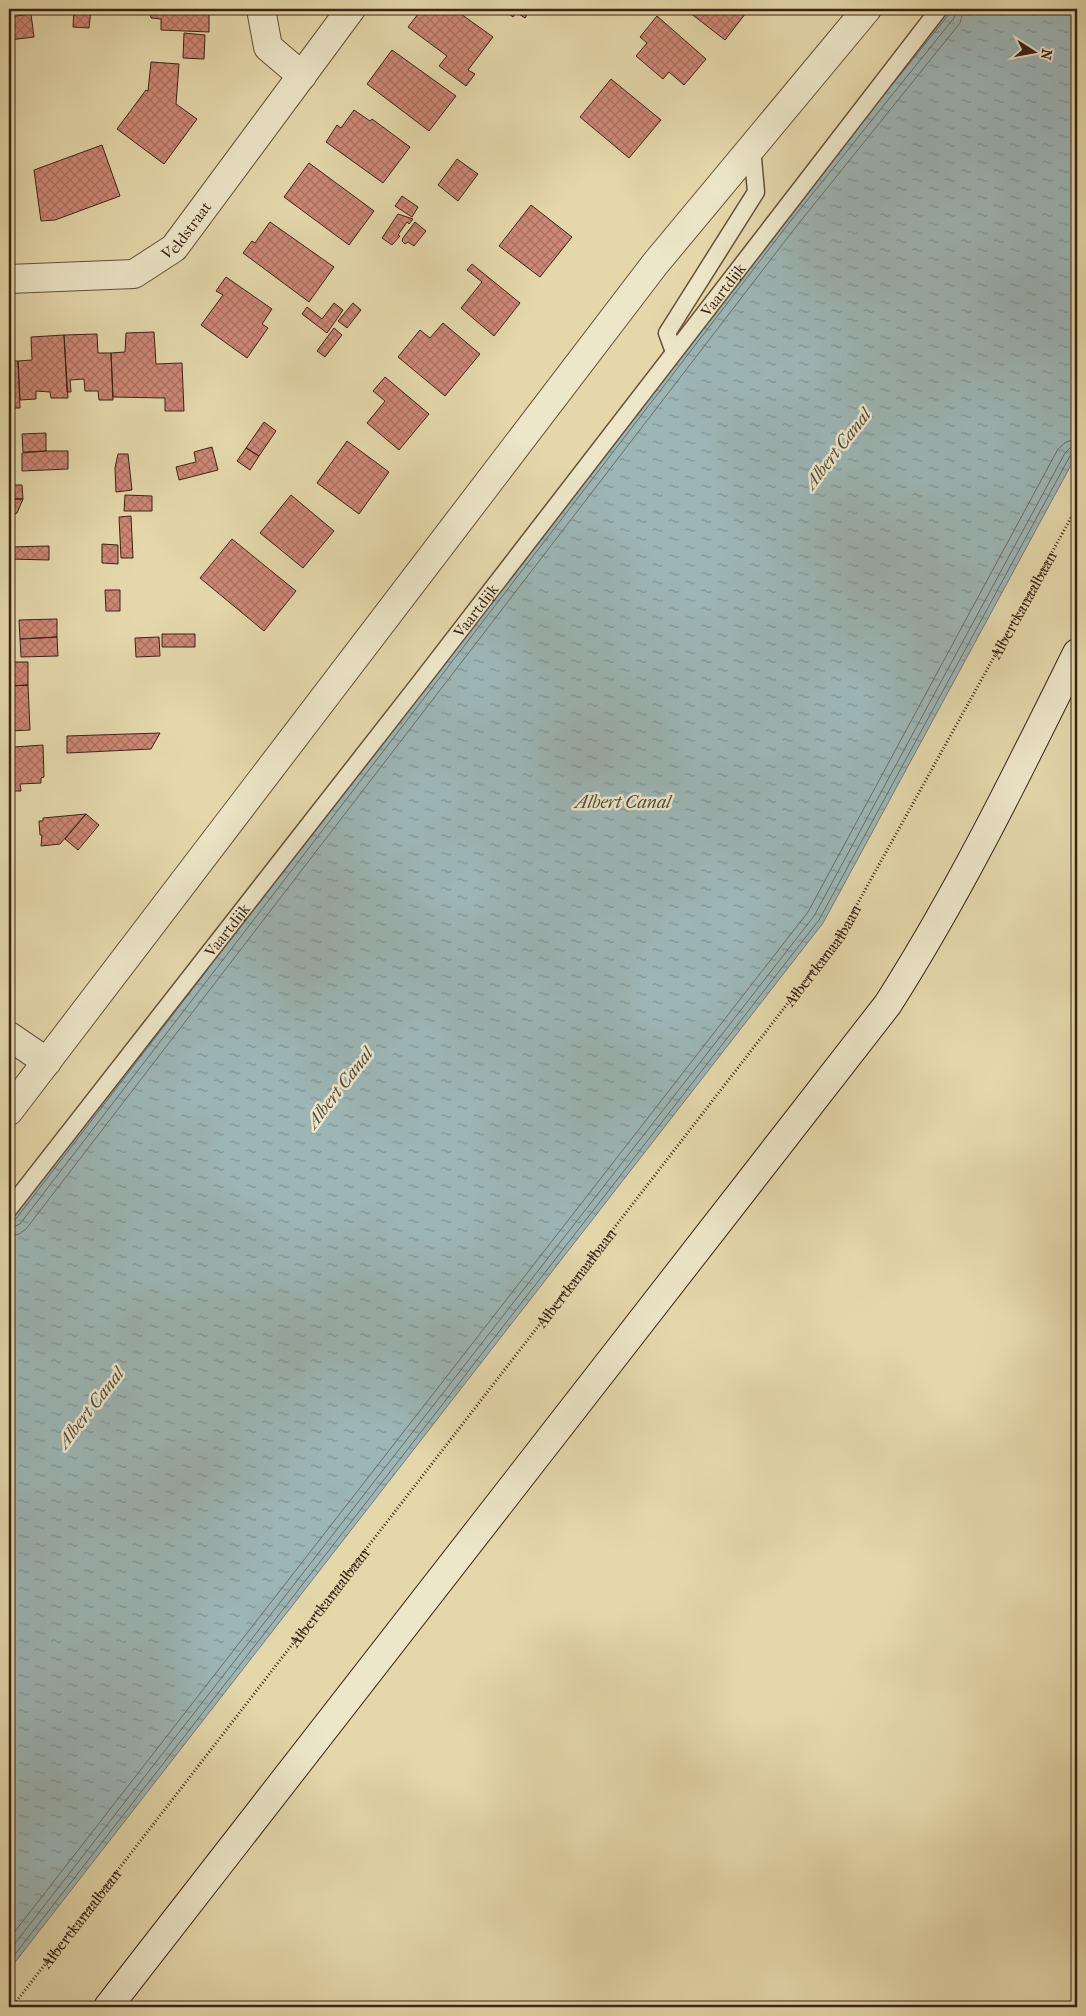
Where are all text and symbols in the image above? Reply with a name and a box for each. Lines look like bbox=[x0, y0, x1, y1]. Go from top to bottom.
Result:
north arrow bbox=[1008, 28, 1058, 78]
text: N bbox=[1037, 48, 1056, 62]
street label: Veldstraat bbox=[157, 197, 215, 264]
street label: Vaartdijk bbox=[696, 258, 750, 321]
water label: Albert Canal bbox=[799, 403, 877, 495]
street label: Albertkanaalbaan bbox=[985, 547, 1061, 663]
street label: Vaartdijk bbox=[448, 579, 503, 642]
water label: Albert Canal bbox=[573, 792, 673, 813]
street label: Vaartdijk bbox=[199, 899, 254, 961]
street label: Albertkanaalbaan bbox=[779, 901, 865, 1010]
water label: Albert Canal bbox=[301, 1042, 379, 1134]
street label: Albertkanaalbaan bbox=[531, 1224, 621, 1332]
water label: Albert Canal bbox=[52, 1362, 130, 1454]
street label: Albertkanaalbaan bbox=[284, 1543, 373, 1651]
street label: Albertkanaalbaan bbox=[36, 1864, 125, 1973]

